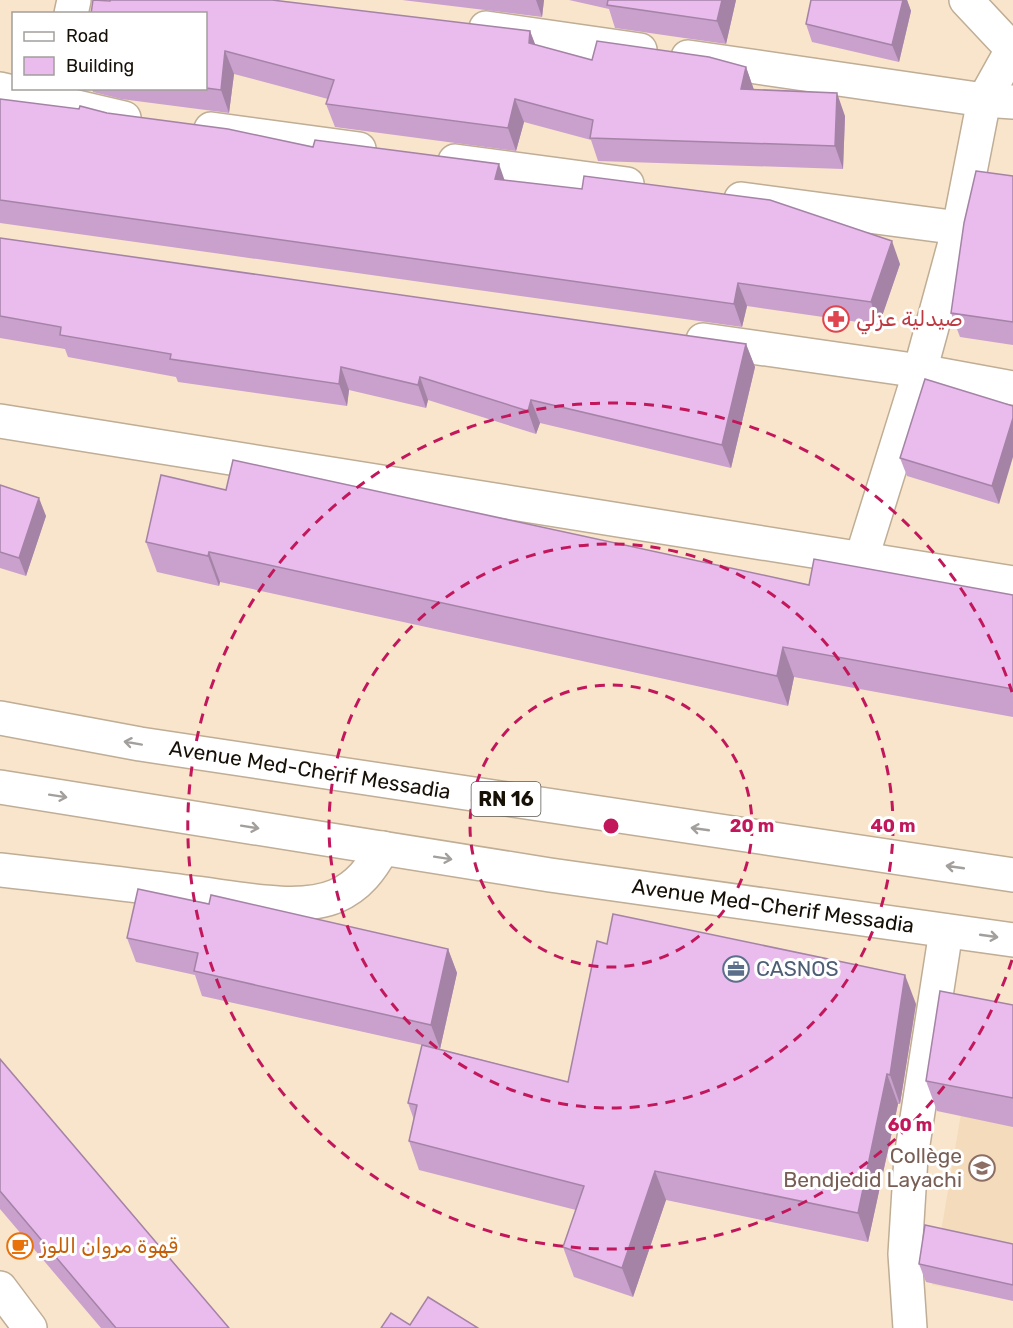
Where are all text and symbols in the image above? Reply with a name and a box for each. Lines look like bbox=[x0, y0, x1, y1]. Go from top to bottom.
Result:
legend bbox=[12, 12, 207, 90]
text: Road bbox=[66, 25, 109, 47]
text: Building bbox=[66, 55, 134, 77]
pharmacy icon: صيدلية عزلي bbox=[821, 304, 851, 334]
place label: صيدلية عزلي bbox=[856, 306, 963, 335]
street label: Avenue Med-Cherif Messadia bbox=[167, 735, 453, 804]
one-way arrow bbox=[124, 737, 144, 748]
road number: RN 16 bbox=[472, 782, 540, 816]
one-way arrow bbox=[47, 791, 67, 802]
text: 20 m bbox=[730, 815, 774, 837]
text: 40 m bbox=[871, 815, 915, 837]
centre of rings bbox=[601, 816, 621, 836]
one-way arrow bbox=[240, 822, 260, 833]
one-way arrow bbox=[691, 823, 710, 834]
one-way arrow bbox=[433, 853, 452, 864]
one-way arrow bbox=[946, 861, 966, 872]
street label: Avenue Med-Cherif Messadia bbox=[630, 873, 916, 938]
one-way arrow bbox=[979, 931, 999, 942]
office icon: CASNOS bbox=[721, 954, 751, 984]
place label: CASNOS bbox=[756, 956, 839, 981]
text: 60 m bbox=[888, 1114, 932, 1136]
place label: Collège Bendjedid Layachi bbox=[783, 1143, 962, 1192]
school or university icon: Collège Bendjedid Layachi bbox=[967, 1153, 997, 1183]
cafe icon: قهوة مروان اللوز bbox=[5, 1231, 35, 1261]
place label: قهوة مروان اللوز bbox=[38, 1233, 178, 1259]

